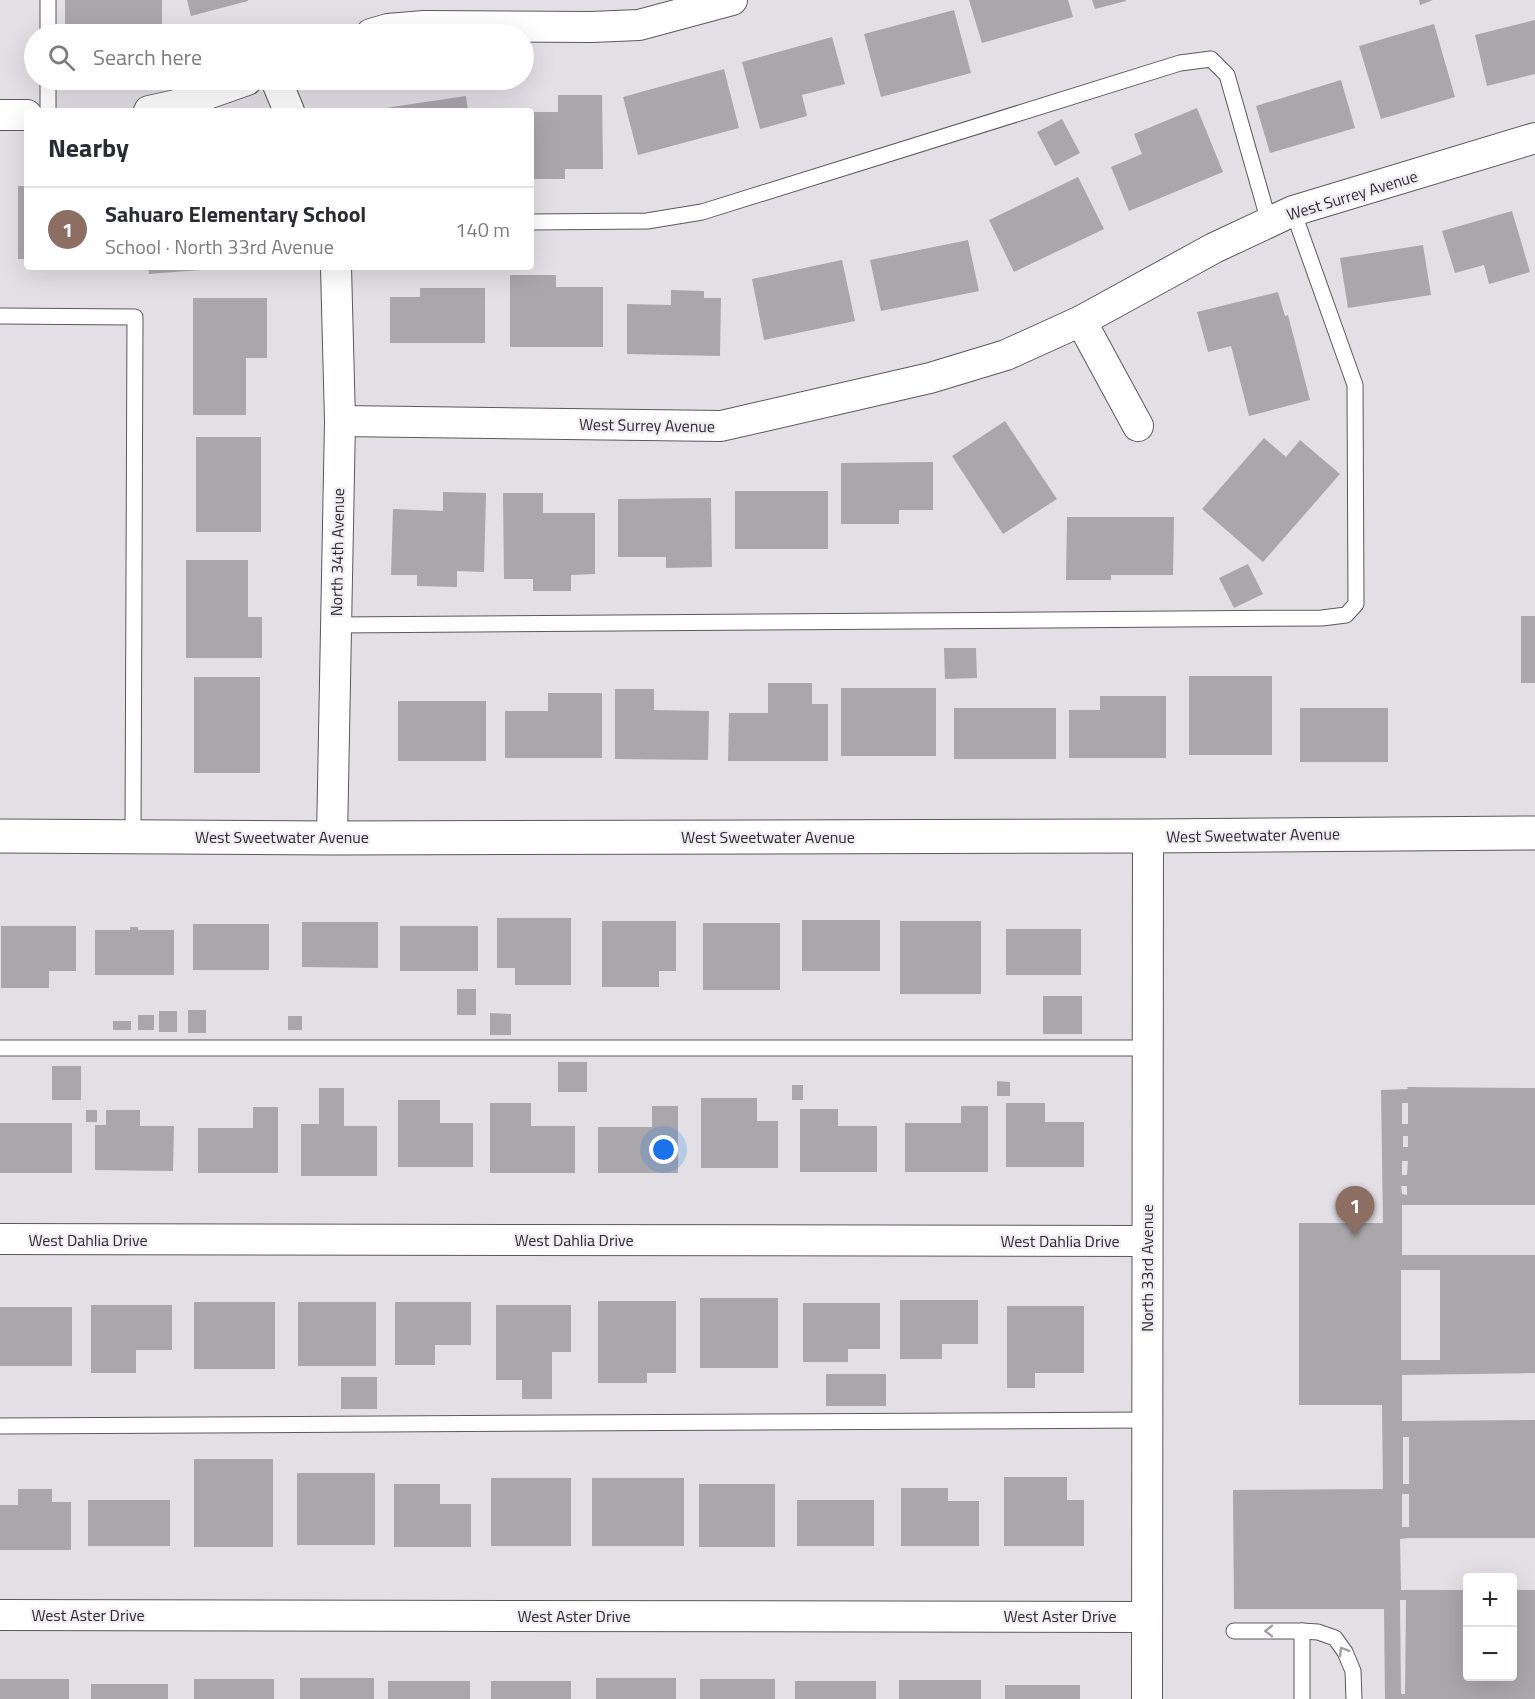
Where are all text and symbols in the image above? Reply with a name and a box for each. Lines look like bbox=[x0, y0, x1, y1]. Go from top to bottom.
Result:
search box bbox=[24, 24, 534, 90]
text: Search here bbox=[93, 40, 202, 74]
icon: search bbox=[45, 41, 78, 74]
text: Nearby bbox=[48, 128, 129, 167]
street label: West Surrey Avenue bbox=[1284, 164, 1420, 226]
text: Sahuaro Elementary School bbox=[105, 197, 366, 231]
text: 1 bbox=[62, 214, 73, 245]
text: 140 m bbox=[455, 214, 510, 245]
text: School · North 33rd Avenue bbox=[105, 231, 334, 262]
street label: West Surrey Avenue bbox=[579, 412, 715, 438]
street label: North 34th Avenue bbox=[324, 488, 350, 616]
street label: West Sweetwater Avenue bbox=[1166, 821, 1340, 849]
street label: West Sweetwater Avenue bbox=[195, 825, 369, 849]
street label: West Sweetwater Avenue bbox=[681, 825, 855, 849]
your location bbox=[649, 1135, 678, 1164]
pin: 1 bbox=[1336, 1186, 1374, 1236]
street label: North 33rd Avenue bbox=[1135, 1204, 1159, 1332]
street label: West Dahlia Drive bbox=[28, 1228, 148, 1252]
street label: West Dahlia Drive bbox=[514, 1228, 634, 1252]
street label: West Dahlia Drive bbox=[1000, 1229, 1120, 1253]
map controls bbox=[1463, 1573, 1517, 1681]
button: + bbox=[1463, 1573, 1517, 1627]
street label: West Aster Drive bbox=[31, 1603, 145, 1627]
street label: West Aster Drive bbox=[517, 1604, 631, 1628]
street label: West Aster Drive bbox=[1003, 1604, 1117, 1628]
one-way arrow bbox=[1265, 1625, 1274, 1637]
button: − bbox=[1463, 1627, 1517, 1681]
one-way arrow bbox=[1339, 1647, 1351, 1657]

